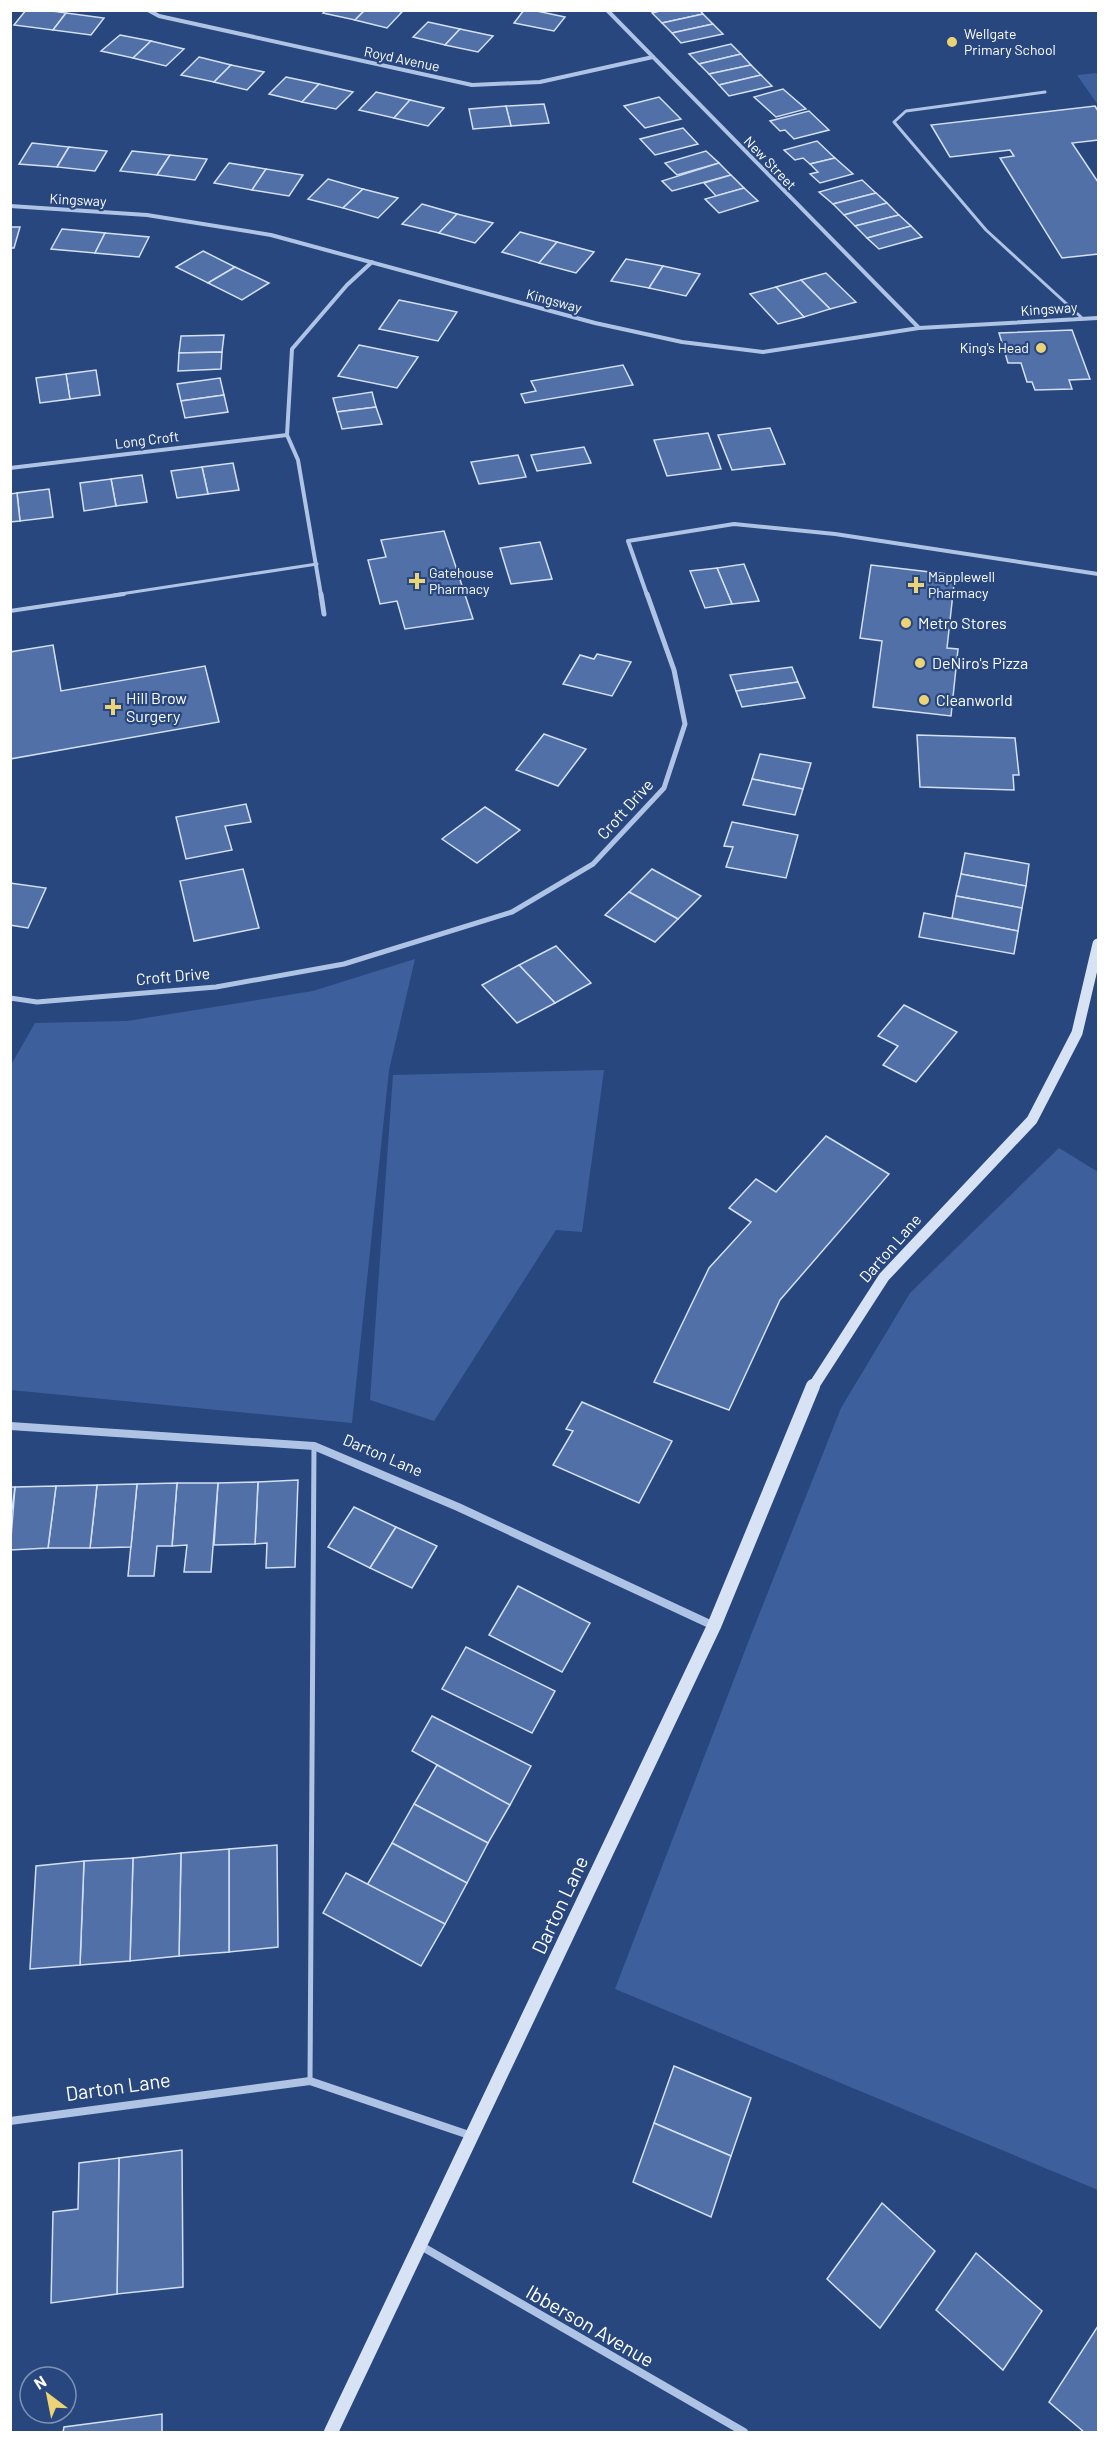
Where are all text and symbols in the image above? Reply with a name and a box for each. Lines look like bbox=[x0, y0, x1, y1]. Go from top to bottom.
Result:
place label: Wellgate Primary School bbox=[964, 25, 1056, 58]
marker: Wellgate Primary School bbox=[945, 35, 959, 49]
street label: Royd Avenue bbox=[363, 42, 442, 75]
street label: New Street bbox=[741, 132, 800, 193]
street label: Kingsway bbox=[49, 190, 107, 210]
street label: Kingsway bbox=[524, 285, 584, 316]
street label: Kingsway bbox=[1020, 298, 1078, 319]
place label: King's Head bbox=[960, 339, 1029, 356]
marker: King's Head bbox=[1034, 341, 1048, 355]
street label: Long Croft bbox=[114, 427, 180, 452]
place label: Gatehouse Pharmacy bbox=[429, 564, 494, 597]
place label: Mapplewell Pharmacy bbox=[928, 568, 995, 601]
marker: Gatehouse Pharmacy bbox=[410, 574, 424, 588]
marker: Mapplewell Pharmacy bbox=[909, 578, 923, 592]
place label: Metro Stores bbox=[918, 613, 1007, 632]
marker: Metro Stores bbox=[899, 616, 913, 630]
place label: DeNiro's Pizza bbox=[932, 653, 1028, 672]
marker: DeNiro's Pizza bbox=[913, 656, 927, 670]
place label: Hill Brow Surgery bbox=[126, 688, 187, 725]
place label: Cleanworld bbox=[936, 690, 1013, 709]
marker: Cleanworld bbox=[917, 693, 931, 707]
marker: Hill Brow Surgery bbox=[104, 698, 122, 716]
street label: Croft Drive bbox=[593, 775, 657, 843]
street label: Croft Drive bbox=[135, 963, 211, 988]
street label: Darton Lane bbox=[855, 1210, 924, 1286]
street label: Darton Lane bbox=[341, 1429, 426, 1480]
street label: Darton Lane bbox=[526, 1852, 592, 1957]
street label: Darton Lane bbox=[64, 2067, 172, 2105]
street label: Ibberson Avenue bbox=[522, 2279, 659, 2371]
north arrow bbox=[18, 2365, 78, 2425]
text: N bbox=[30, 2371, 49, 2393]

